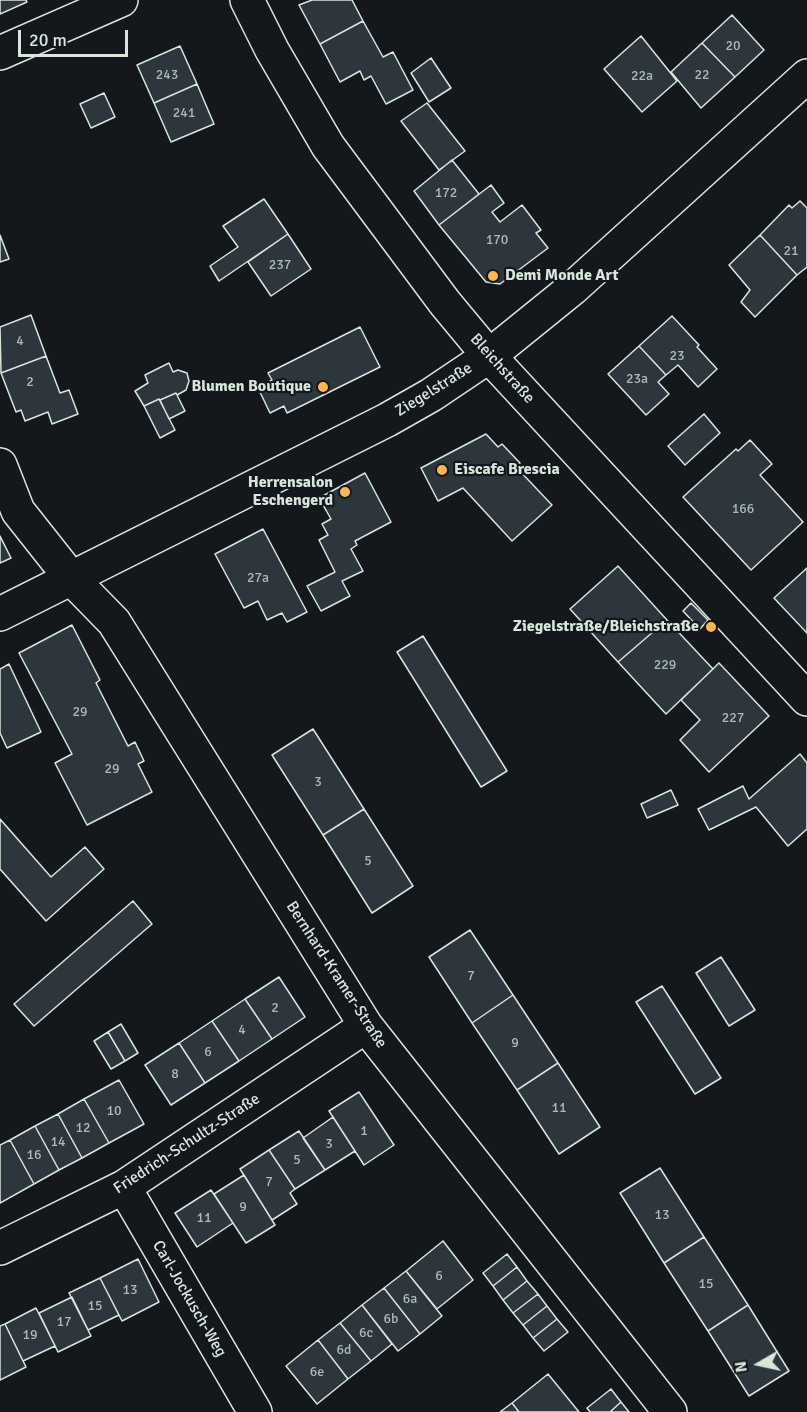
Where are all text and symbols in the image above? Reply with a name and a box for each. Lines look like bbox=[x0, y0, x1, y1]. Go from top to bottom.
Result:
scale bar bbox=[21, 18, 130, 56]
text: 20 m bbox=[29, 29, 67, 51]
house number: 20 bbox=[725, 38, 741, 54]
house number: 243 bbox=[156, 67, 178, 83]
house number: 22 bbox=[694, 67, 710, 83]
house number: 22a bbox=[631, 68, 653, 84]
house number: 241 bbox=[173, 105, 195, 121]
house number: 172 bbox=[435, 185, 457, 201]
house number: 170 bbox=[486, 232, 508, 248]
house number: 21 bbox=[783, 243, 799, 259]
house number: 237 bbox=[269, 257, 291, 273]
place label: Demi Monde Art bbox=[505, 266, 619, 286]
marker: Demi Monde Art bbox=[486, 269, 500, 283]
street label: Bleichstraße bbox=[466, 330, 538, 408]
house number: 4 bbox=[16, 333, 24, 349]
house number: 23 bbox=[669, 348, 685, 364]
street label: Ziegelstraße bbox=[392, 359, 476, 421]
house number: 23a bbox=[626, 371, 648, 387]
house number: 2 bbox=[26, 374, 34, 390]
place label: Blumen Boutique bbox=[191, 377, 311, 397]
marker: Blumen Boutique bbox=[316, 380, 330, 394]
place label: Eiscafe Brescia bbox=[454, 460, 560, 480]
marker: Eiscafe Brescia bbox=[435, 463, 449, 477]
place label: Herrensalon Eschengerd bbox=[248, 473, 333, 511]
marker: Herrensalon Eschengerd bbox=[338, 485, 352, 499]
house number: 166 bbox=[732, 501, 754, 517]
house number: 27a bbox=[247, 570, 269, 586]
place label: Ziegelstraße/Bleichstraße bbox=[513, 617, 699, 637]
marker: Ziegelstraße/Bleichstraße bbox=[704, 620, 718, 634]
house number: 229 bbox=[654, 657, 676, 673]
house number: 29 bbox=[72, 704, 88, 720]
house number: 227 bbox=[722, 710, 744, 726]
house number: 29 bbox=[104, 761, 120, 777]
house number: 3 bbox=[314, 774, 322, 790]
house number: 5 bbox=[364, 853, 372, 869]
street label: Bernhard-Kramer-Straße bbox=[281, 898, 391, 1052]
house number: 7 bbox=[467, 968, 475, 984]
house number: 2 bbox=[271, 1000, 279, 1016]
house number: 4 bbox=[238, 1022, 246, 1038]
house number: 9 bbox=[511, 1035, 519, 1051]
house number: 6 bbox=[204, 1044, 212, 1060]
house number: 8 bbox=[171, 1066, 179, 1082]
street label: Friedrich-Schultz-Straße bbox=[110, 1090, 264, 1198]
house number: 11 bbox=[551, 1100, 567, 1116]
house number: 10 bbox=[106, 1103, 122, 1119]
house number: 12 bbox=[75, 1120, 91, 1136]
house number: 1 bbox=[360, 1123, 368, 1139]
house number: 14 bbox=[50, 1134, 66, 1150]
house number: 3 bbox=[325, 1136, 333, 1152]
house number: 16 bbox=[26, 1147, 42, 1163]
house number: 5 bbox=[293, 1152, 301, 1168]
house number: 7 bbox=[265, 1174, 273, 1190]
house number: 9 bbox=[239, 1199, 247, 1215]
house number: 13 bbox=[654, 1207, 670, 1223]
house number: 11 bbox=[196, 1210, 212, 1226]
street label: Carl-Jockusch-Weg bbox=[148, 1237, 230, 1361]
house number: 6 bbox=[435, 1268, 443, 1284]
house number: 15 bbox=[698, 1276, 714, 1292]
house number: 13 bbox=[122, 1282, 138, 1298]
house number: 6a bbox=[403, 1291, 417, 1307]
house number: 15 bbox=[87, 1298, 103, 1314]
house number: 6b bbox=[384, 1311, 398, 1327]
house number: 17 bbox=[56, 1314, 72, 1330]
house number: 6c bbox=[359, 1325, 373, 1341]
house number: 19 bbox=[22, 1327, 38, 1343]
north arrow bbox=[729, 1334, 789, 1394]
house number: 6d bbox=[337, 1342, 351, 1358]
text: N bbox=[730, 1360, 752, 1374]
house number: 6e bbox=[310, 1364, 324, 1380]

